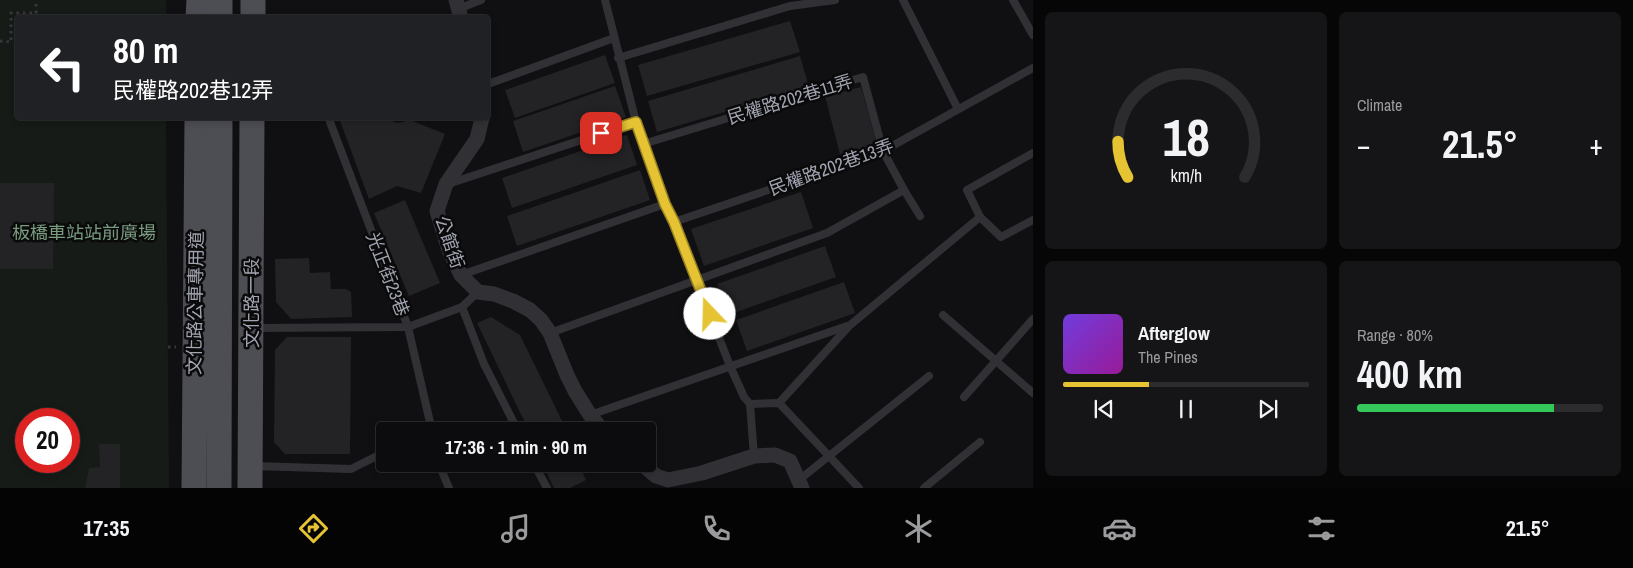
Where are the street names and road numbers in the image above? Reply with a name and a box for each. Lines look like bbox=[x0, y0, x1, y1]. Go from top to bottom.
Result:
street label: 民權路202巷11弄 bbox=[724, 68, 856, 130]
street label: 民權路202巷13弄 bbox=[765, 133, 897, 201]
street label: 公館街 bbox=[429, 212, 471, 272]
street label: 光正街23巷 bbox=[360, 228, 416, 320]
street label: 文化路公車專用道 bbox=[181, 231, 209, 375]
street label: 文化路一段 bbox=[239, 258, 264, 348]

